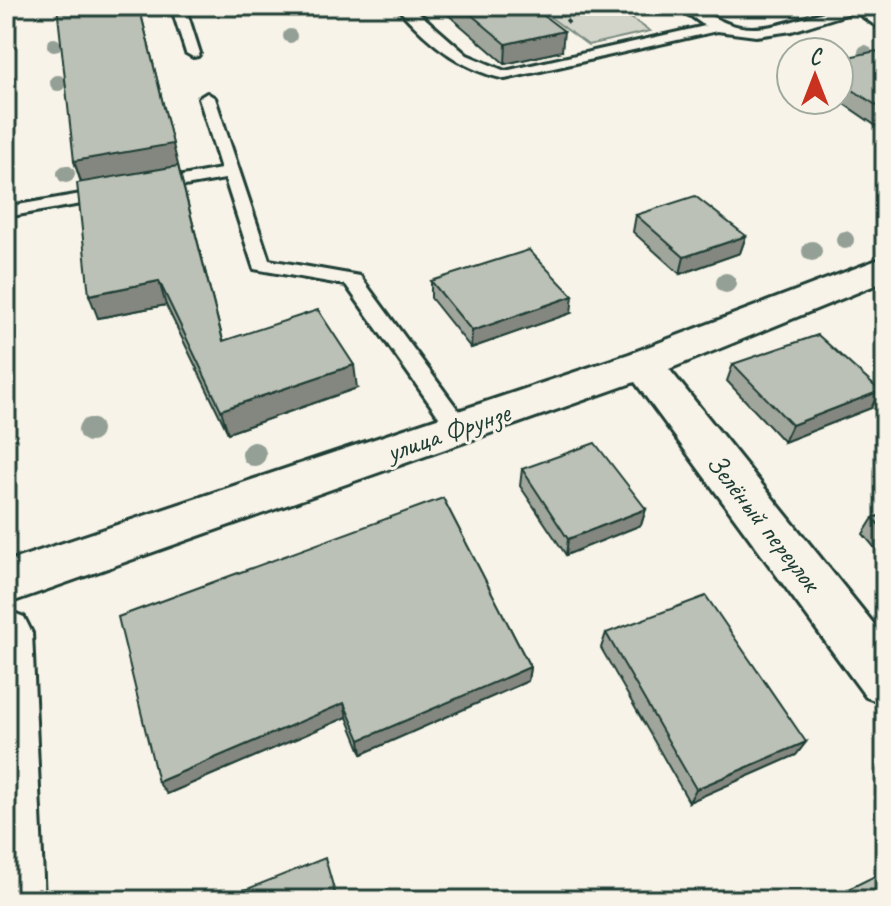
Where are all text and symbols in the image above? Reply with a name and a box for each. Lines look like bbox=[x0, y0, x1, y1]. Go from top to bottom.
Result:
north arrow bbox=[775, 36, 855, 116]
text: С bbox=[810, 43, 824, 71]
street label: улица Фрунзе bbox=[380, 394, 516, 470]
street label: Зелёный переулок bbox=[699, 446, 830, 600]

